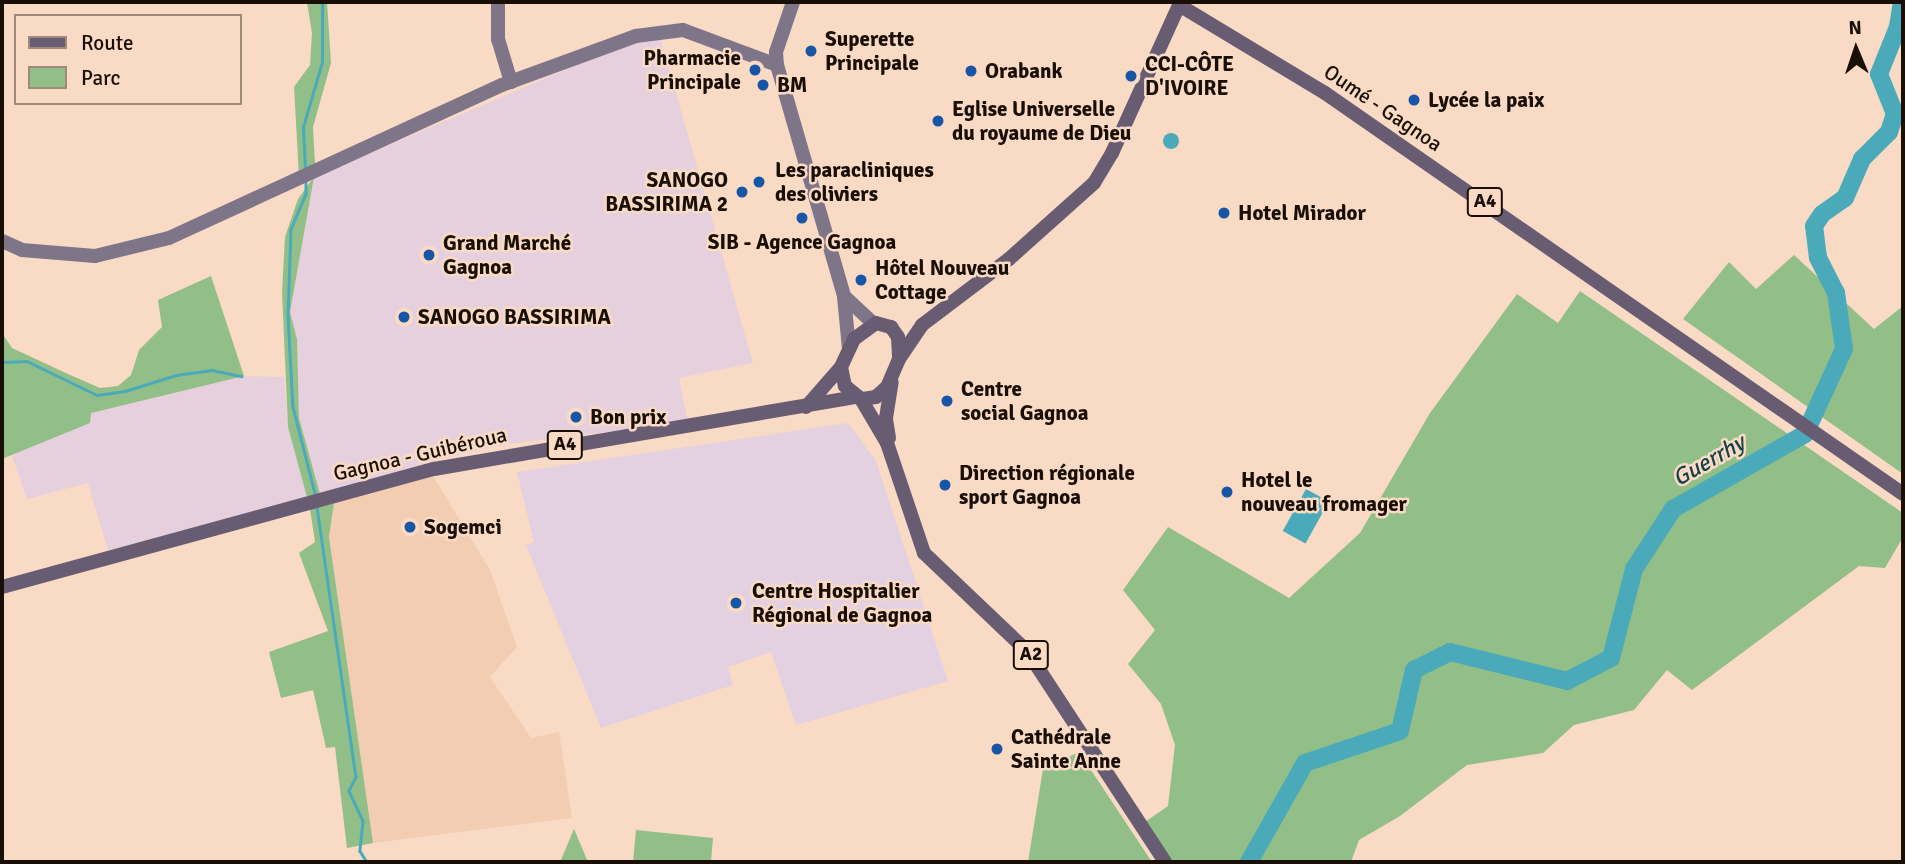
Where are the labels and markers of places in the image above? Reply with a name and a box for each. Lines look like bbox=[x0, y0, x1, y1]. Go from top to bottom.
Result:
place label: Superette Principale bbox=[825, 26, 919, 76]
marker: Superette Principale bbox=[803, 43, 819, 59]
place label: Pharmacie Principale bbox=[644, 45, 741, 95]
place label: CCI-CÔTE D'IVOIRE bbox=[1145, 51, 1234, 101]
place label: Orabank bbox=[985, 58, 1062, 84]
marker: Pharmacie Principale bbox=[747, 62, 763, 78]
marker: Orabank bbox=[963, 63, 979, 79]
marker: CCI-CÔTE D'IVOIRE bbox=[1123, 68, 1139, 84]
place label: BM bbox=[777, 72, 807, 98]
marker: BM bbox=[755, 77, 771, 93]
place label: Lycée la paix bbox=[1428, 87, 1544, 113]
marker: Lycée la paix bbox=[1406, 92, 1422, 108]
place label: Eglise Universelle du royaume de Dieu bbox=[952, 96, 1131, 146]
marker: Eglise Universelle du royaume de Dieu bbox=[930, 113, 946, 129]
place label: Les paracliniques des oliviers bbox=[775, 157, 934, 207]
place label: SANOGO BASSIRIMA 2 bbox=[605, 167, 728, 217]
marker: Les paracliniques des oliviers bbox=[749, 172, 769, 192]
marker: SANOGO BASSIRIMA 2 bbox=[734, 184, 750, 200]
place label: Hotel Mirador bbox=[1238, 200, 1366, 226]
marker: Hotel Mirador bbox=[1216, 205, 1232, 221]
marker: SIB - Agence Gagnoa bbox=[794, 210, 810, 226]
place label: SIB - Agence Gagnoa bbox=[708, 229, 896, 255]
place label: Grand Marché Gagnoa bbox=[443, 230, 571, 280]
marker: Grand Marché Gagnoa bbox=[421, 247, 437, 263]
place label: Hôtel Nouveau Cottage bbox=[875, 255, 1009, 305]
marker: Hôtel Nouveau Cottage bbox=[853, 272, 869, 288]
place label: SANOGO BASSIRIMA bbox=[418, 304, 611, 330]
marker: SANOGO BASSIRIMA bbox=[396, 309, 412, 325]
place label: Centre social Gagnoa bbox=[961, 376, 1089, 426]
marker: Centre social Gagnoa bbox=[939, 393, 955, 409]
place label: Bon prix bbox=[590, 404, 666, 430]
marker: Bon prix bbox=[568, 409, 584, 425]
place label: Direction régionale sport Gagnoa bbox=[959, 460, 1135, 510]
place label: Hotel le nouveau fromager bbox=[1241, 467, 1407, 517]
marker: Direction régionale sport Gagnoa bbox=[937, 477, 953, 493]
marker: Hotel le nouveau fromager bbox=[1219, 484, 1235, 500]
place label: Sogemci bbox=[424, 514, 502, 540]
marker: Sogemci bbox=[402, 519, 418, 535]
place label: Centre Hospitalier Régional de Gagnoa bbox=[752, 578, 932, 628]
marker: Centre Hospitalier Régional de Gagnoa bbox=[726, 593, 746, 613]
place label: Cathédrale Sainte Anne bbox=[1011, 724, 1121, 774]
marker: Cathédrale Sainte Anne bbox=[989, 741, 1005, 757]

